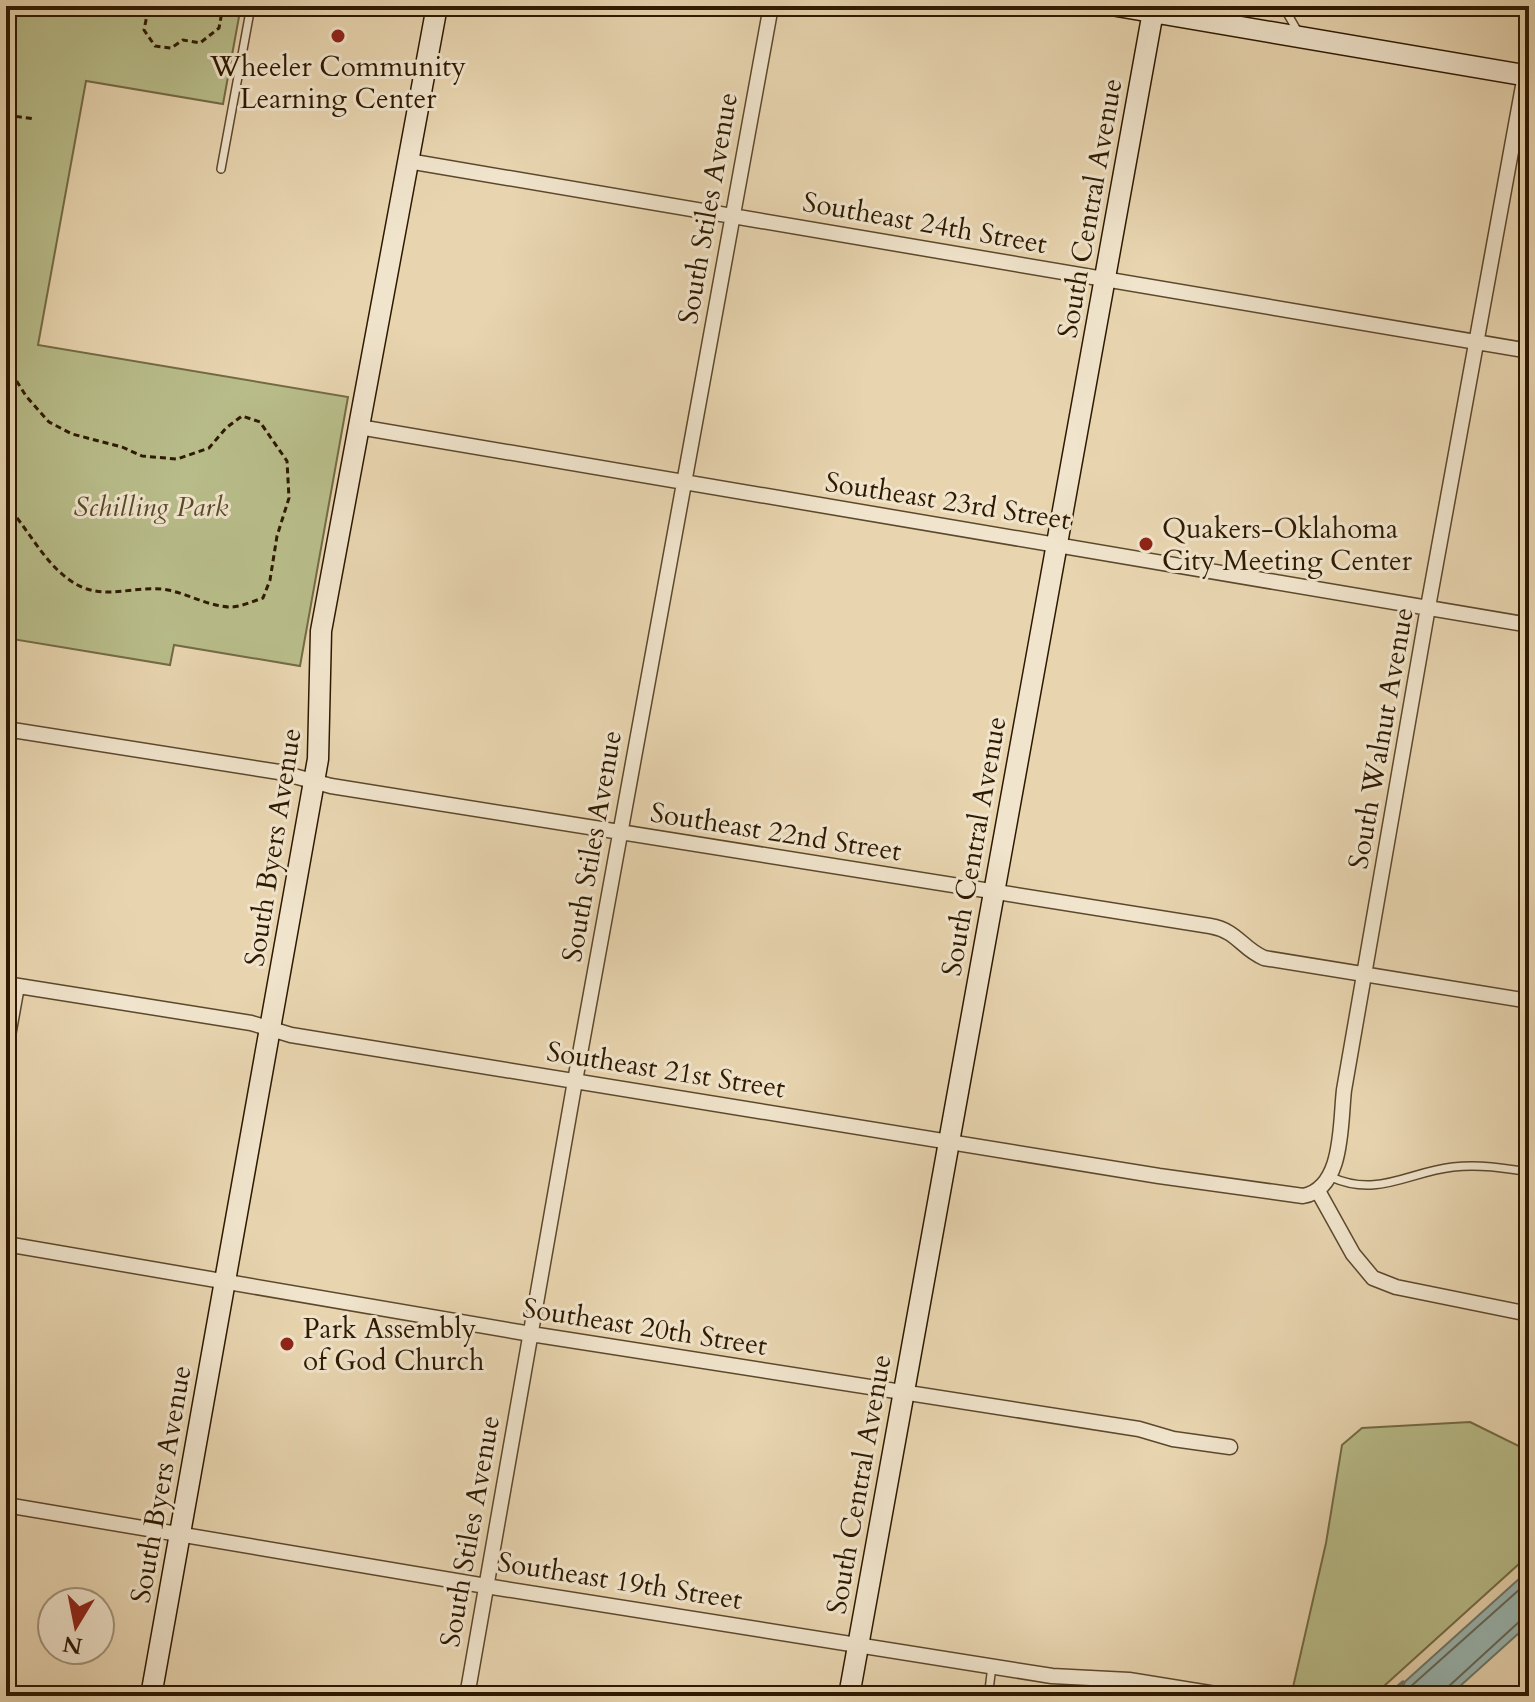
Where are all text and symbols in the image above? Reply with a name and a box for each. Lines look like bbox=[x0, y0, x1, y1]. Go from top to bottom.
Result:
marker: Wheeler Community Learning Center bbox=[329, 27, 347, 45]
place label: Wheeler Community Learning Center bbox=[209, 48, 466, 118]
street label: South Central Avenue bbox=[1048, 75, 1132, 341]
street label: South Stiles Avenue bbox=[669, 89, 747, 327]
street label: Southeast 24th Street bbox=[800, 183, 1050, 263]
street label: Southeast 23rd Street bbox=[822, 463, 1073, 539]
park label: Schilling Park bbox=[74, 488, 229, 526]
place label: Quakers-Oklahoma City Meeting Center bbox=[1162, 510, 1413, 580]
marker: Quakers-Oklahoma City Meeting Center bbox=[1137, 535, 1155, 553]
street label: South Walnut Avenue bbox=[1339, 604, 1423, 872]
street label: South Central Avenue bbox=[932, 713, 1016, 979]
street label: South Byers Avenue bbox=[235, 725, 311, 969]
street label: South Stiles Avenue bbox=[553, 727, 631, 965]
street label: Southeast 22nd Street bbox=[648, 793, 904, 871]
street label: Southeast 21st Street bbox=[544, 1032, 788, 1108]
street label: Southeast 20th Street bbox=[520, 1289, 770, 1365]
place label: Park Assembly of God Church bbox=[303, 1310, 484, 1380]
marker: Park Assembly of God Church bbox=[278, 1335, 296, 1353]
street label: South Central Avenue bbox=[817, 1351, 901, 1617]
street label: South Byers Avenue bbox=[121, 1362, 201, 1606]
street label: South Stiles Avenue bbox=[431, 1412, 509, 1650]
street label: Southeast 19th Street bbox=[495, 1543, 745, 1619]
north arrow bbox=[36, 1586, 116, 1666]
text: N bbox=[61, 1628, 85, 1661]

